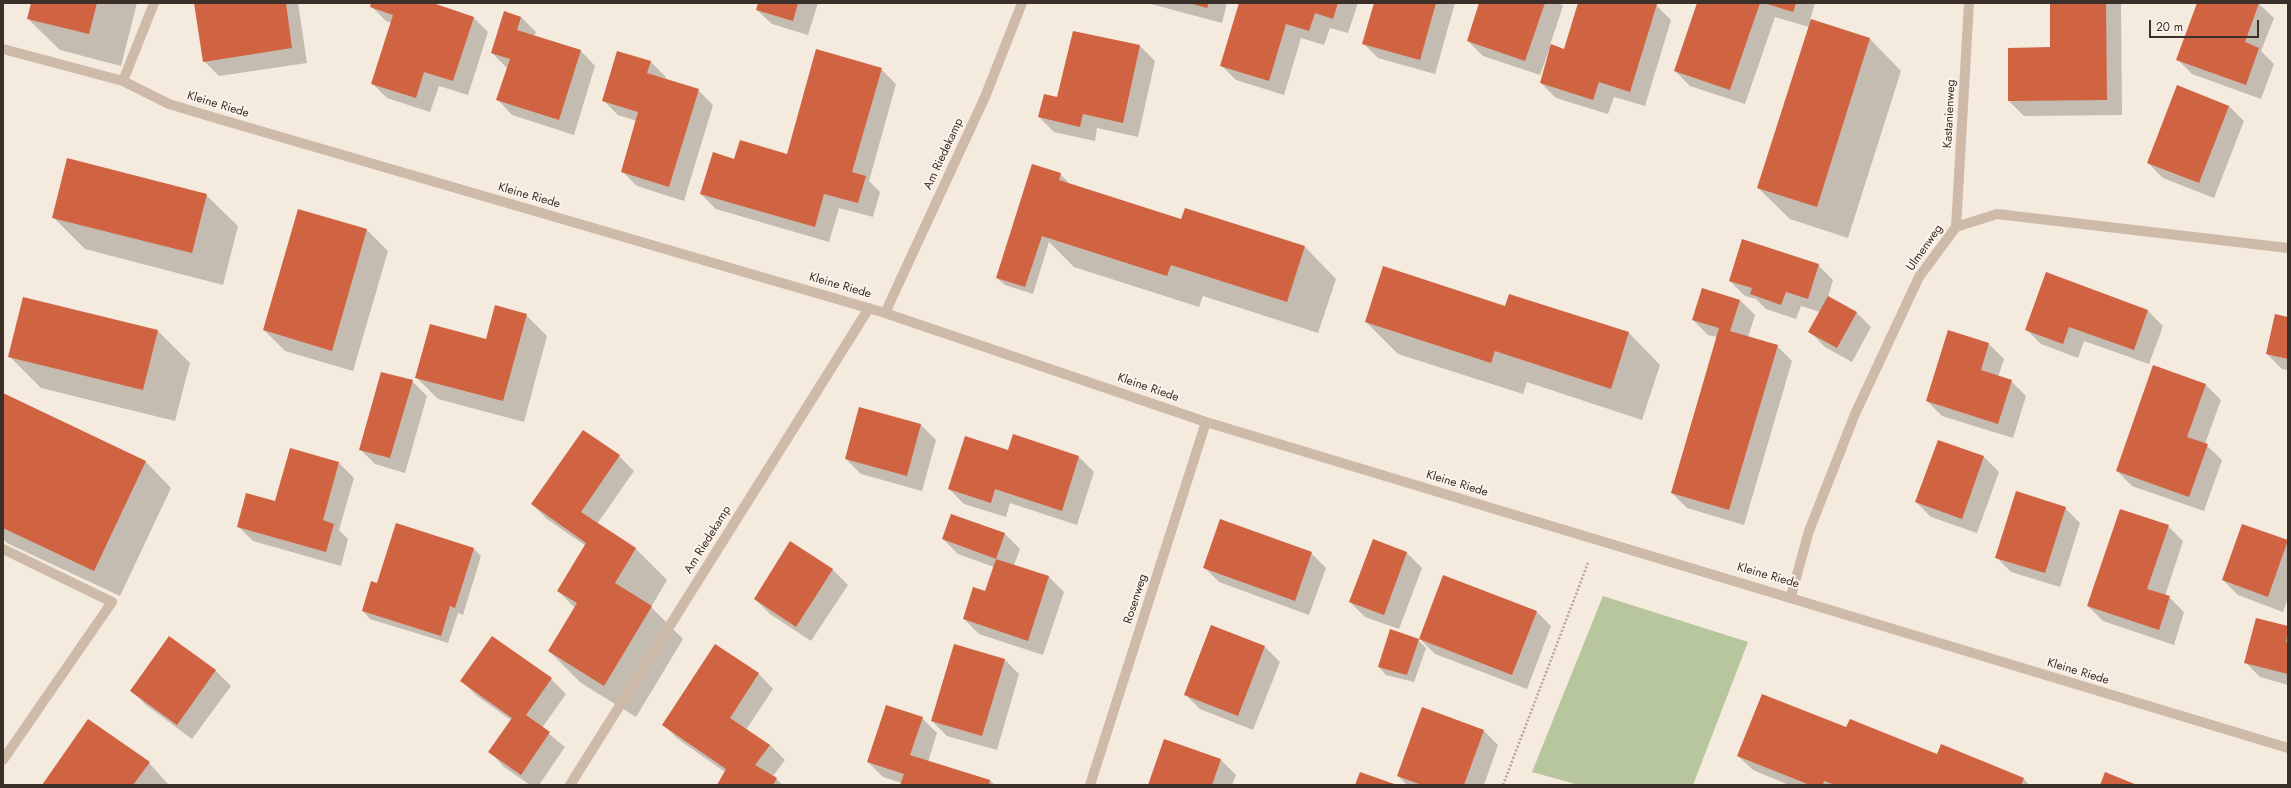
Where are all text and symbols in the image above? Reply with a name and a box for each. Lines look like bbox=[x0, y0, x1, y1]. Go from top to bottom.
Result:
scale bar bbox=[2151, 12, 2261, 38]
text: 20 m bbox=[2156, 18, 2183, 36]
street label: Kastanienweg bbox=[1941, 79, 1959, 149]
street label: Kleine Riede bbox=[185, 89, 251, 121]
street label: Am Riedekamp bbox=[921, 116, 967, 192]
street label: Kleine Riede bbox=[496, 180, 562, 212]
street label: Ulmenweg bbox=[1904, 222, 1946, 274]
street label: Kleine Riede bbox=[807, 270, 873, 302]
street label: Kleine Riede bbox=[1115, 371, 1181, 405]
street label: Kleine Riede bbox=[1424, 468, 1490, 500]
street label: Am Riedekamp bbox=[681, 503, 735, 577]
street label: Kleine Riede bbox=[1735, 560, 1801, 592]
street label: Rosenweg bbox=[1121, 572, 1151, 626]
street label: Kleine Riede bbox=[2045, 656, 2111, 688]

